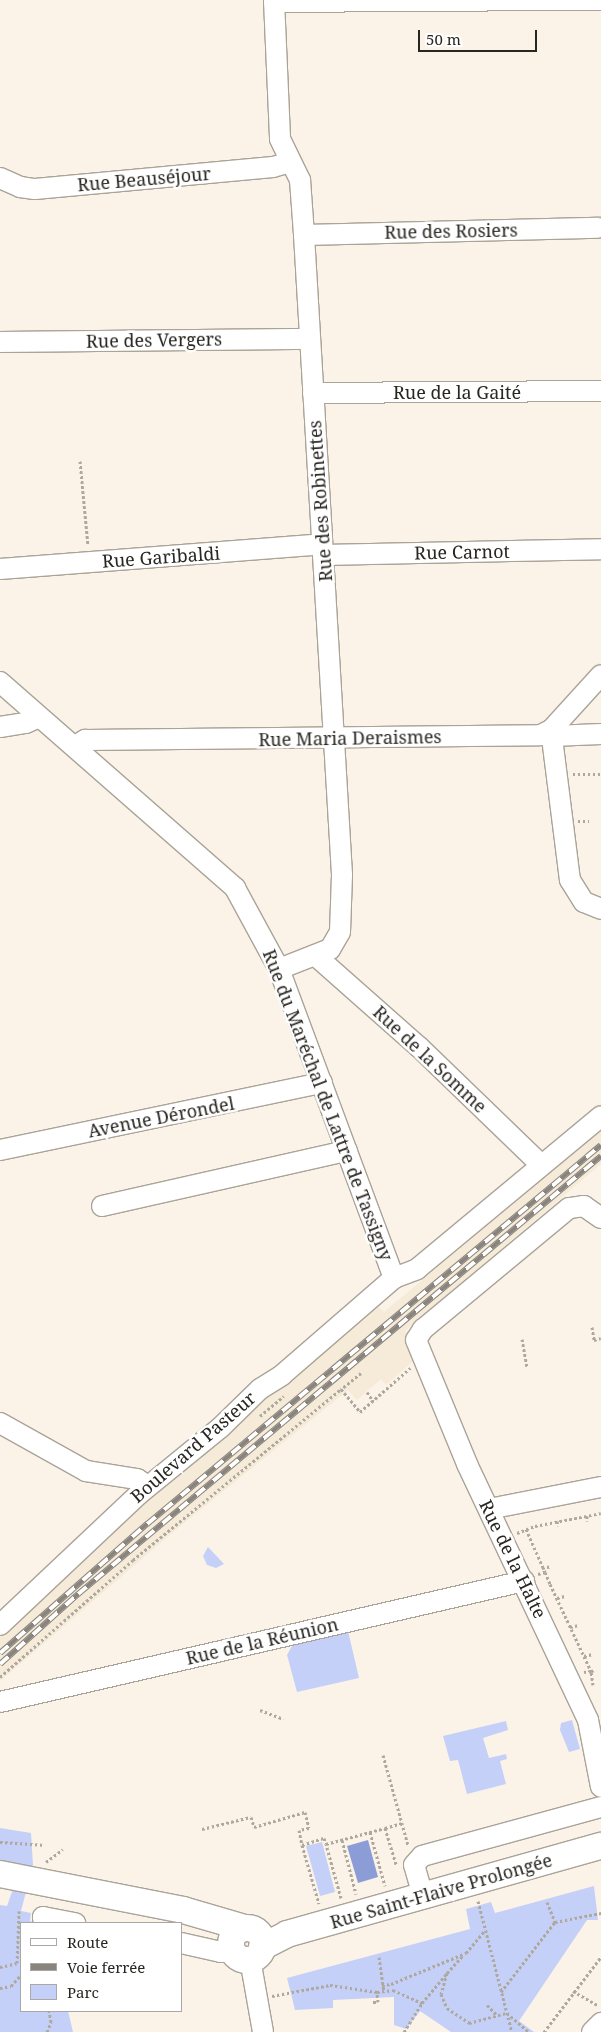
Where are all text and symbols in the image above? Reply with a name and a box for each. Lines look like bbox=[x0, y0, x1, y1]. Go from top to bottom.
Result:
scale bar bbox=[421, 20, 540, 52]
text: 50 m bbox=[426, 29, 461, 49]
street label: Rue Beauséjour bbox=[76, 162, 212, 196]
street label: Rue des Rosiers bbox=[384, 219, 518, 243]
street label: Rue des Vergers bbox=[86, 328, 222, 352]
street label: Rue de la Gaité bbox=[393, 381, 521, 403]
street label: Rue des Robinettes bbox=[304, 420, 336, 582]
street label: Rue Carnot bbox=[414, 540, 510, 564]
street label: Rue Garibaldi bbox=[101, 542, 221, 572]
street label: Rue Maria Deraismes bbox=[258, 726, 442, 750]
street label: Rue du Maréchal de Lattre de Tassigny bbox=[258, 946, 398, 1264]
street label: Rue de la Somme bbox=[369, 1001, 491, 1117]
street label: Avenue Dérondel bbox=[86, 1092, 236, 1142]
street label: Boulevard Pasteur bbox=[126, 1387, 260, 1507]
street label: Rue de la Halte bbox=[475, 1496, 551, 1622]
street label: Rue de la Réunion bbox=[184, 1613, 340, 1669]
street label: Rue Saint-Flaive Prolongée bbox=[328, 1849, 554, 1933]
legend bbox=[20, 1922, 182, 2012]
text: Route bbox=[67, 1932, 108, 1952]
text: Voie ferrée bbox=[67, 1957, 145, 1977]
text: Parc bbox=[67, 1982, 99, 2002]

